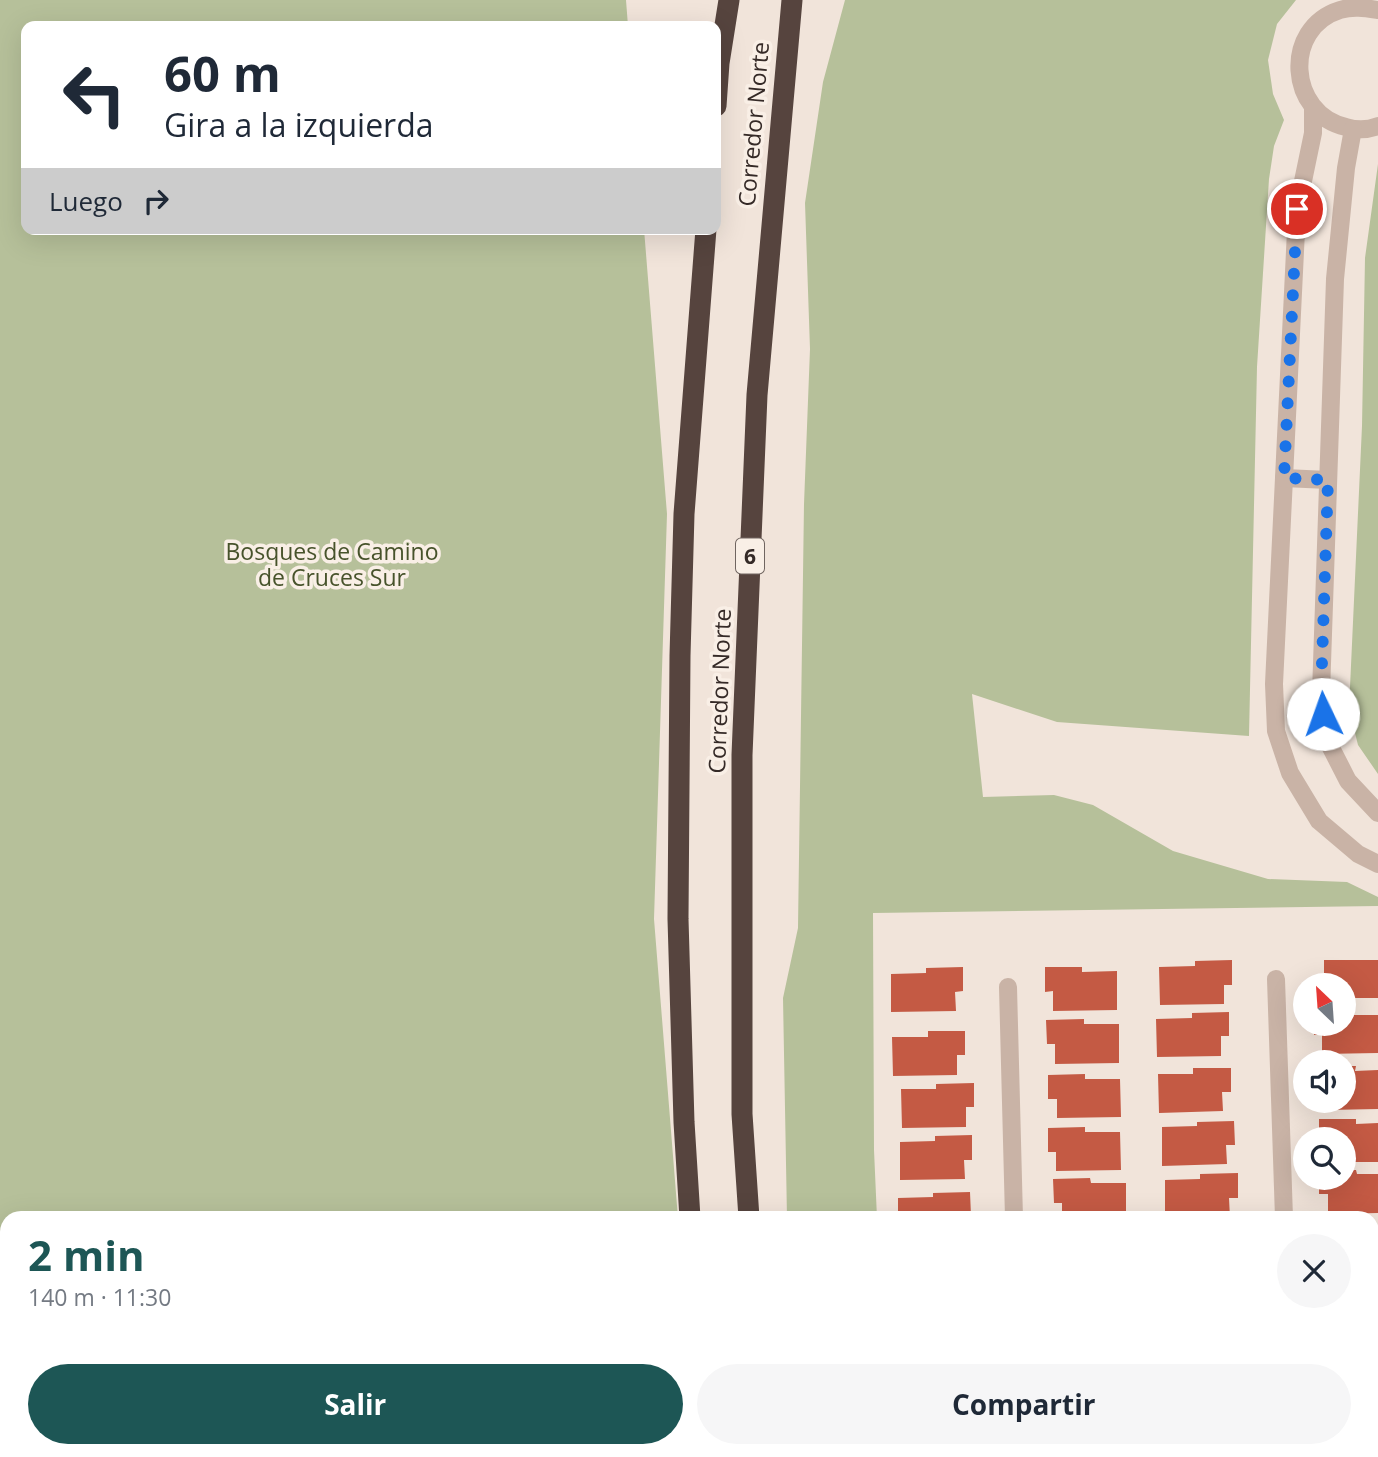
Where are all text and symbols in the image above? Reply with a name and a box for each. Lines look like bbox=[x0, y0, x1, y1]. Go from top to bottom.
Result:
text: 60 m bbox=[164, 40, 281, 106]
street label: Corredor Norte bbox=[730, 40, 776, 208]
icon: left bbox=[49, 49, 140, 140]
text: Gira a la izquierda bbox=[164, 103, 434, 146]
pin bbox=[1267, 179, 1327, 239]
icon: right bbox=[137, 182, 175, 220]
text: Luego bbox=[49, 183, 123, 219]
icon: arrive bbox=[1278, 190, 1316, 228]
park label: Bosques de Camino de Cruces Sur bbox=[226, 535, 438, 593]
road number: 6 bbox=[736, 538, 764, 574]
street label: Corredor Norte bbox=[700, 608, 738, 774]
position arrow bbox=[1286, 677, 1360, 751]
north arrow bbox=[1293, 973, 1356, 1036]
map controls bbox=[1293, 973, 1356, 1190]
button: sound bbox=[1293, 1050, 1356, 1113]
button: search bbox=[1293, 1127, 1356, 1190]
text: 2 min bbox=[28, 1226, 145, 1283]
button: close bbox=[1277, 1234, 1351, 1308]
text: 140 m · 11:30 bbox=[28, 1281, 171, 1313]
button: Salir bbox=[28, 1364, 683, 1444]
button: Compartir bbox=[697, 1364, 1351, 1444]

